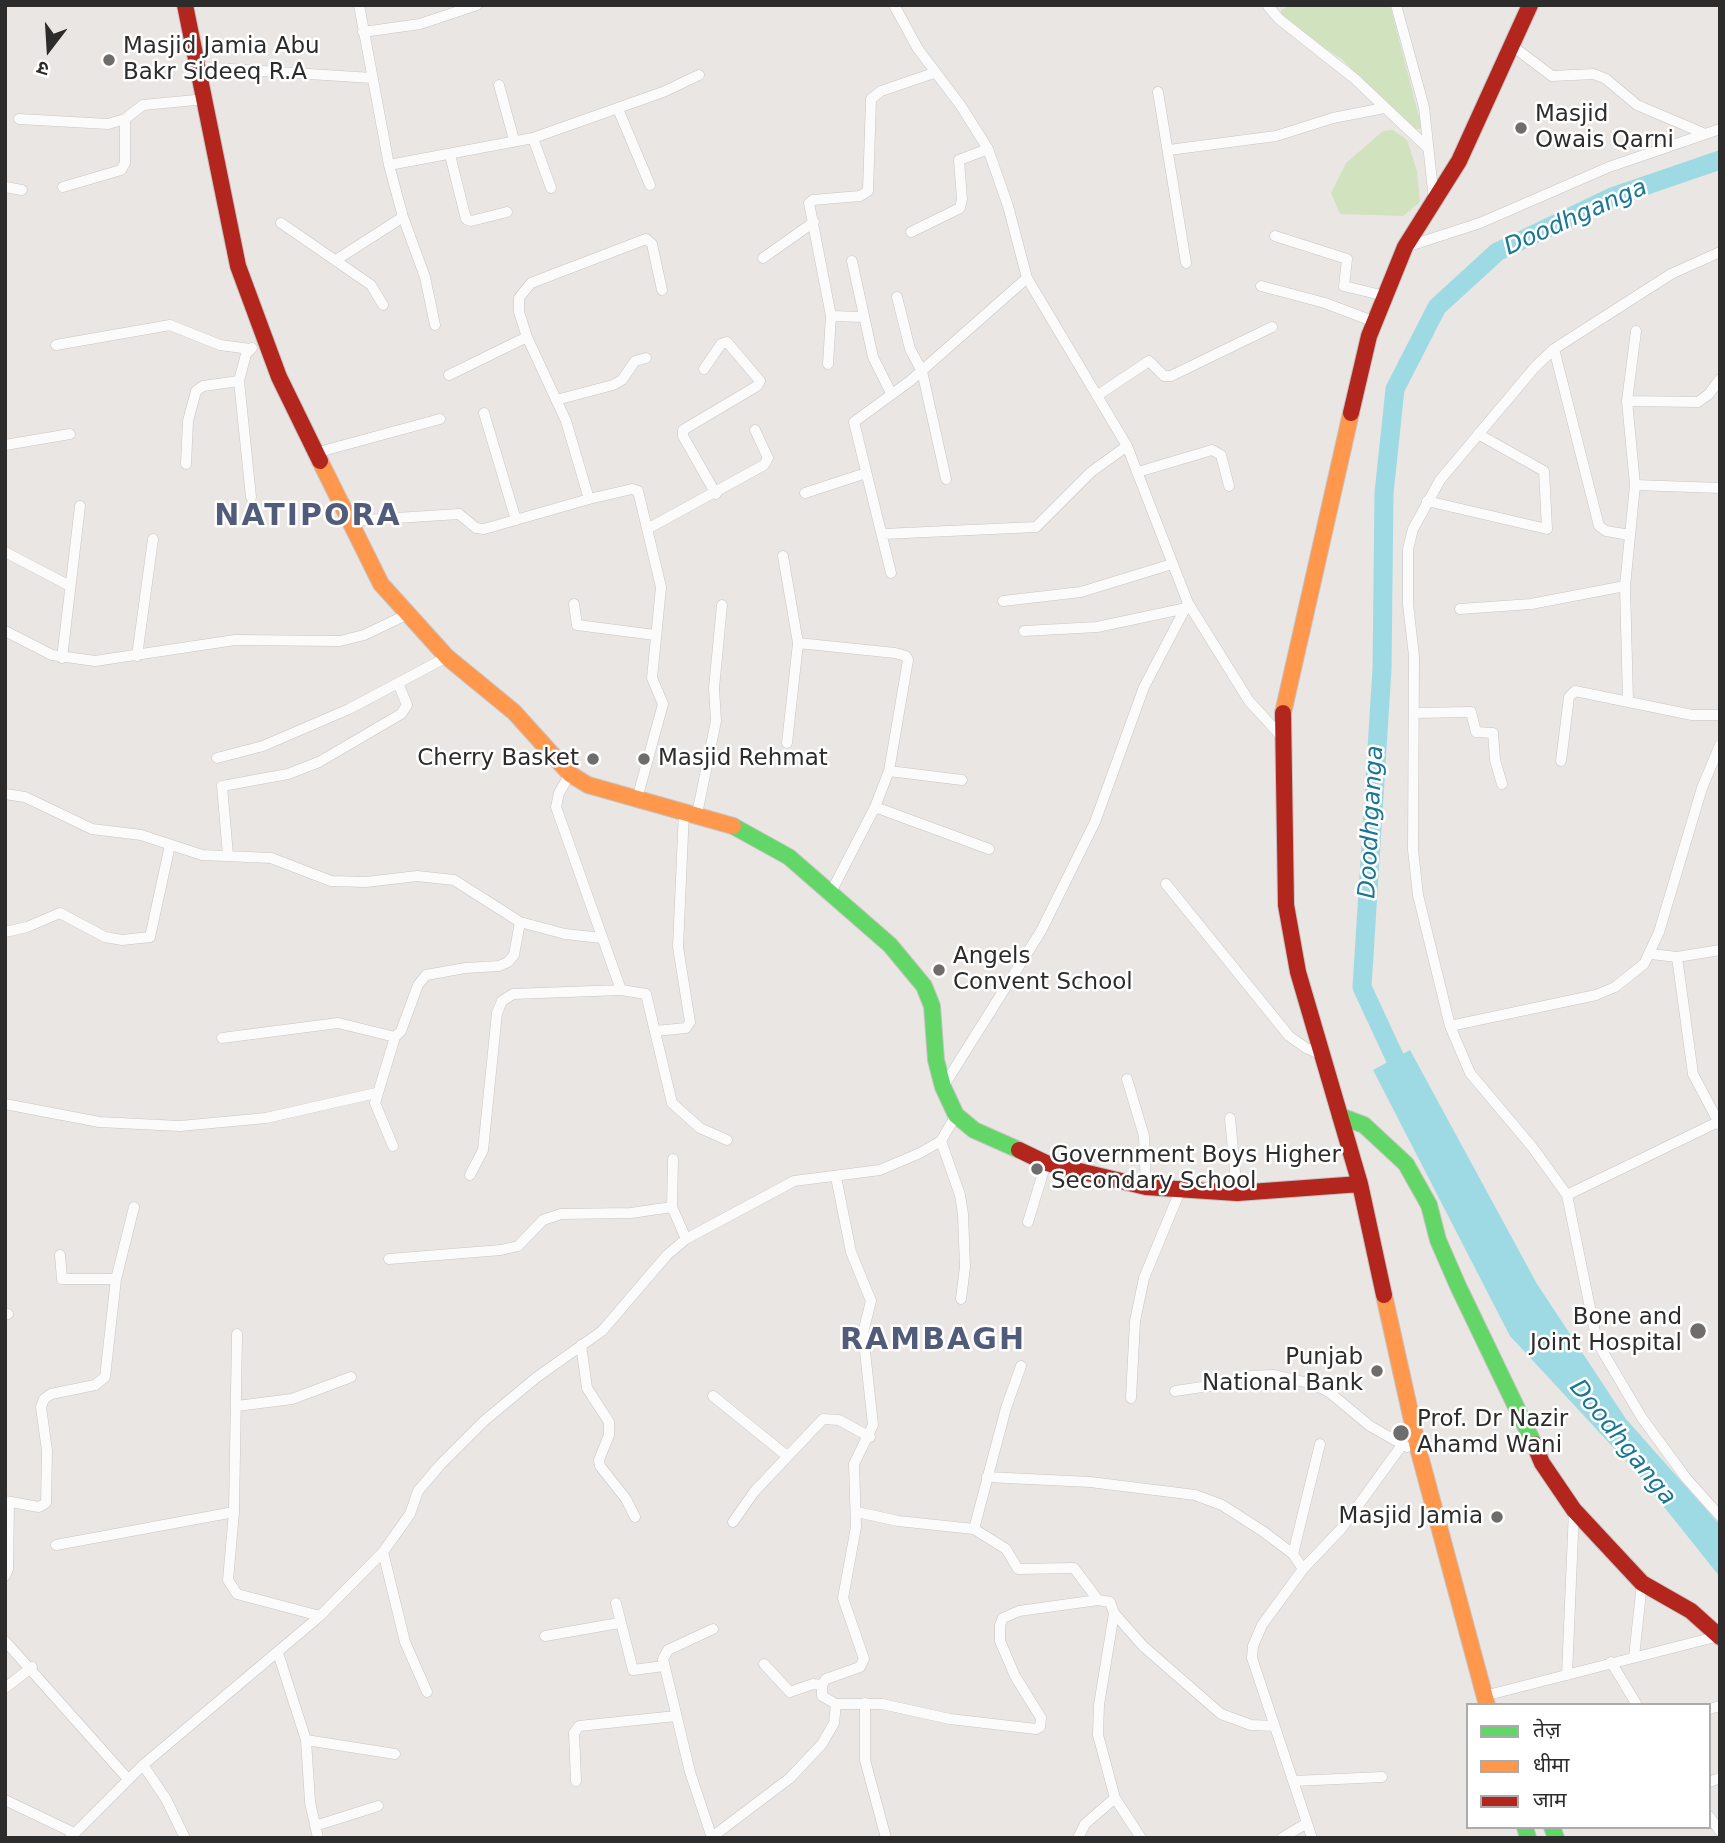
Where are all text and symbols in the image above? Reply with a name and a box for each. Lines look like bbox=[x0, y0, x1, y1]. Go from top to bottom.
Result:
north arrow bbox=[14, 14, 84, 84]
place label: Masjid Jamia Abu Bakr Sideeq R.A bbox=[123, 33, 320, 87]
marker: Masjid Jamia Abu Bakr Sideeq R.A bbox=[101, 52, 117, 68]
text: उ bbox=[34, 57, 51, 81]
place label: Masjid Owais Qarni bbox=[1535, 101, 1674, 155]
marker: Masjid Owais Qarni bbox=[1513, 120, 1529, 136]
water label: Doodhganga bbox=[1500, 174, 1652, 262]
district label: NATIPORA bbox=[215, 499, 401, 535]
place label: Cherry Basket bbox=[417, 745, 579, 773]
place label: Masjid Rehmat bbox=[658, 745, 828, 773]
water label: Doodhganga bbox=[1354, 745, 1390, 899]
marker: Cherry Basket bbox=[585, 751, 601, 767]
marker: Masjid Rehmat bbox=[636, 751, 652, 767]
place label: Angels Convent School bbox=[953, 943, 1133, 997]
marker: Angels Convent School bbox=[931, 962, 947, 978]
place label: Government Boys Higher Secondary School bbox=[1051, 1142, 1341, 1196]
marker: Government Boys Higher Secondary School bbox=[1029, 1161, 1045, 1177]
place label: Bone and Joint Hospital bbox=[1530, 1304, 1682, 1358]
marker: Bone and Joint Hospital bbox=[1688, 1321, 1708, 1341]
district label: RAMBAGH bbox=[841, 1323, 1025, 1359]
place label: Punjab National Bank bbox=[1202, 1344, 1363, 1398]
marker: Punjab National Bank bbox=[1369, 1363, 1385, 1379]
water label: Doodhganga bbox=[1563, 1374, 1681, 1512]
place label: Prof. Dr Nazir Ahamd Wani bbox=[1417, 1406, 1568, 1460]
marker: Prof. Dr Nazir Ahamd Wani bbox=[1391, 1423, 1411, 1443]
place label: Masjid Jamia bbox=[1339, 1503, 1483, 1531]
marker: Masjid Jamia bbox=[1489, 1509, 1505, 1525]
legend bbox=[1466, 1703, 1711, 1829]
text: तेज़ bbox=[1533, 1718, 1561, 1742]
text: धीमा bbox=[1533, 1753, 1569, 1777]
text: जाम bbox=[1533, 1788, 1567, 1812]

